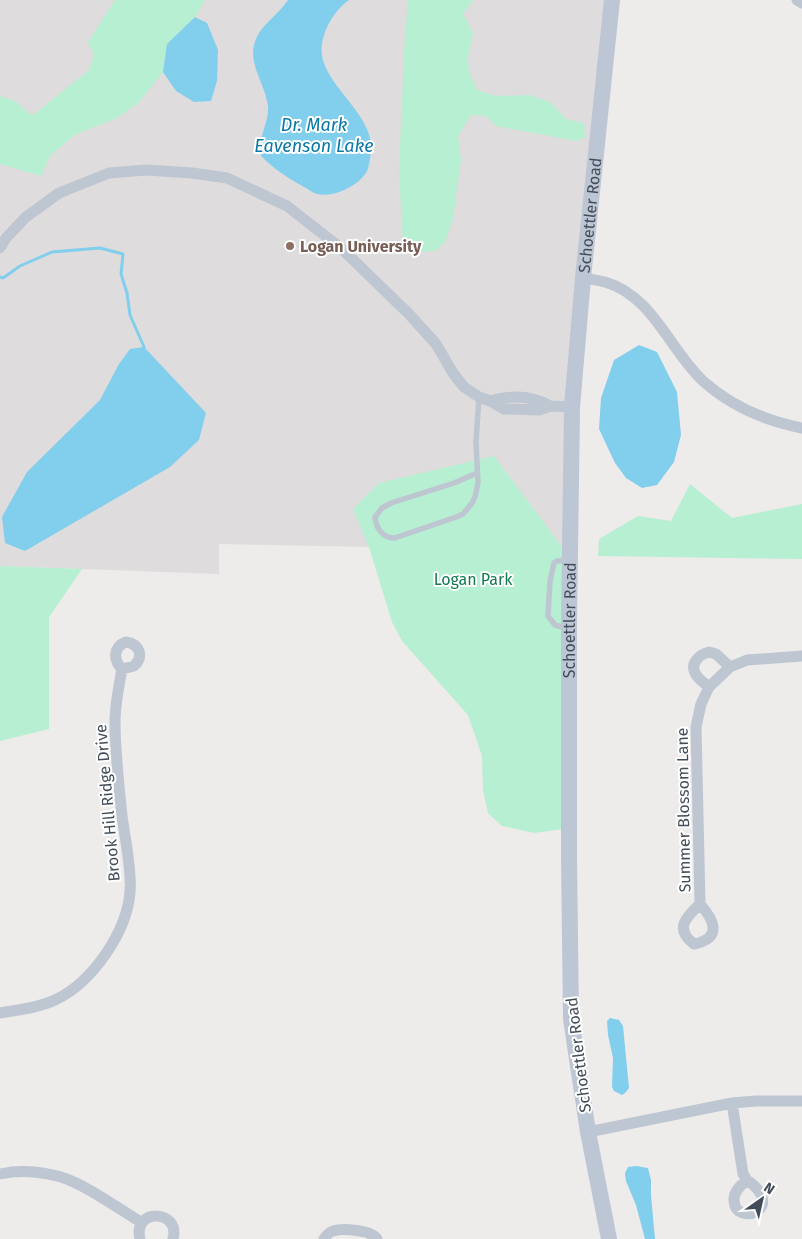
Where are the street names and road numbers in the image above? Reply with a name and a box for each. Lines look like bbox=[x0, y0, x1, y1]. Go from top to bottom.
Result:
street label: Schoettler Road bbox=[575, 157, 606, 274]
street label: Schoettler Road bbox=[560, 562, 580, 678]
street label: Brook Hill Ridge Drive bbox=[91, 723, 124, 882]
street label: Summer Blossom Lane bbox=[673, 727, 694, 893]
street label: Schoettler Road bbox=[562, 996, 595, 1114]

